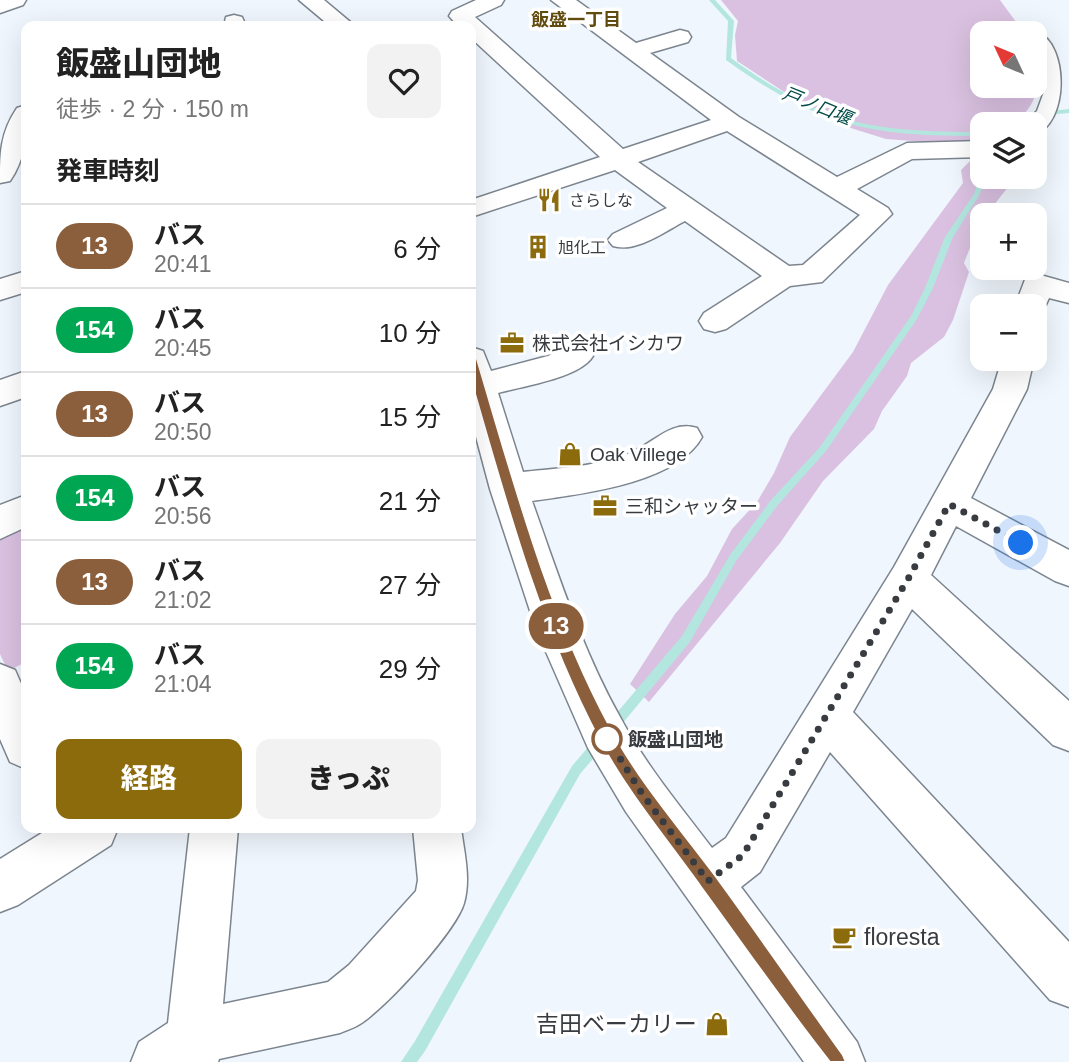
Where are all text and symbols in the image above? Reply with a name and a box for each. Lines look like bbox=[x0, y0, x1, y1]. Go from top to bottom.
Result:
district label: 飯盛一丁目 bbox=[531, 10, 621, 30]
north arrow bbox=[970, 21, 1046, 98]
map controls bbox=[970, 21, 1047, 371]
button: heart bbox=[367, 44, 441, 118]
text: 飯盛山団地 bbox=[56, 45, 221, 82]
water label: 戸ノ口堰 bbox=[780, 83, 857, 130]
text: 徒歩 · 2 分 · 150 m bbox=[56, 96, 249, 122]
button: layers bbox=[970, 112, 1047, 189]
text: 発車時刻 bbox=[56, 156, 160, 186]
restaurant icon: さらしな bbox=[535, 186, 563, 214]
place label: さらしな bbox=[569, 192, 633, 209]
button: + bbox=[970, 203, 1047, 280]
text: バス bbox=[154, 220, 206, 250]
text: 13 bbox=[81, 232, 108, 259]
building icon: 旭化工 bbox=[524, 233, 552, 261]
text: 6 分 bbox=[393, 234, 441, 264]
place label: 旭化工 bbox=[558, 239, 606, 256]
text: 20:41 bbox=[154, 251, 212, 277]
button: − bbox=[970, 294, 1047, 371]
text: バス bbox=[154, 304, 206, 334]
text: 154 bbox=[74, 316, 115, 343]
text: 10 分 bbox=[379, 318, 441, 348]
office icon: 株式会社イシカワ bbox=[498, 329, 526, 357]
place label: 株式会社イシカワ bbox=[532, 333, 684, 354]
text: 20:45 bbox=[154, 335, 212, 361]
text: バス bbox=[154, 388, 206, 418]
text: 13 bbox=[81, 400, 108, 427]
text: 15 分 bbox=[379, 402, 441, 432]
text: 20:50 bbox=[154, 419, 212, 445]
shop icon: Oak Villege bbox=[556, 440, 584, 468]
place label: Oak Villege bbox=[590, 444, 687, 465]
text: バス bbox=[154, 472, 206, 502]
text: 154 bbox=[74, 484, 115, 511]
text: 21 分 bbox=[379, 486, 441, 516]
office icon: 三和シャッター bbox=[591, 492, 619, 520]
place label: 三和シャッター bbox=[625, 496, 758, 517]
text: 20:56 bbox=[154, 503, 212, 529]
your location bbox=[1003, 525, 1038, 560]
text: バス bbox=[154, 556, 206, 586]
text: 13 bbox=[81, 568, 108, 595]
text: 27 分 bbox=[379, 570, 441, 600]
text: 21:02 bbox=[154, 587, 212, 613]
line badge: 13 bbox=[524, 603, 588, 649]
text: 13 bbox=[543, 612, 569, 639]
text: バス bbox=[154, 640, 206, 670]
text: 154 bbox=[74, 652, 115, 679]
text: 29 分 bbox=[379, 654, 441, 684]
text: 21:04 bbox=[154, 671, 212, 697]
marker: 飯盛山団地 bbox=[592, 724, 622, 754]
place label: 飯盛山団地 bbox=[628, 729, 723, 750]
button: 経路 bbox=[56, 739, 242, 819]
button: きっぷ bbox=[256, 739, 441, 819]
cafe icon: floresta bbox=[830, 923, 858, 951]
place label: floresta bbox=[864, 924, 940, 950]
shop icon: 吉田ベーカリー bbox=[703, 1010, 731, 1038]
place label: 吉田ベーカリー bbox=[536, 1011, 697, 1037]

